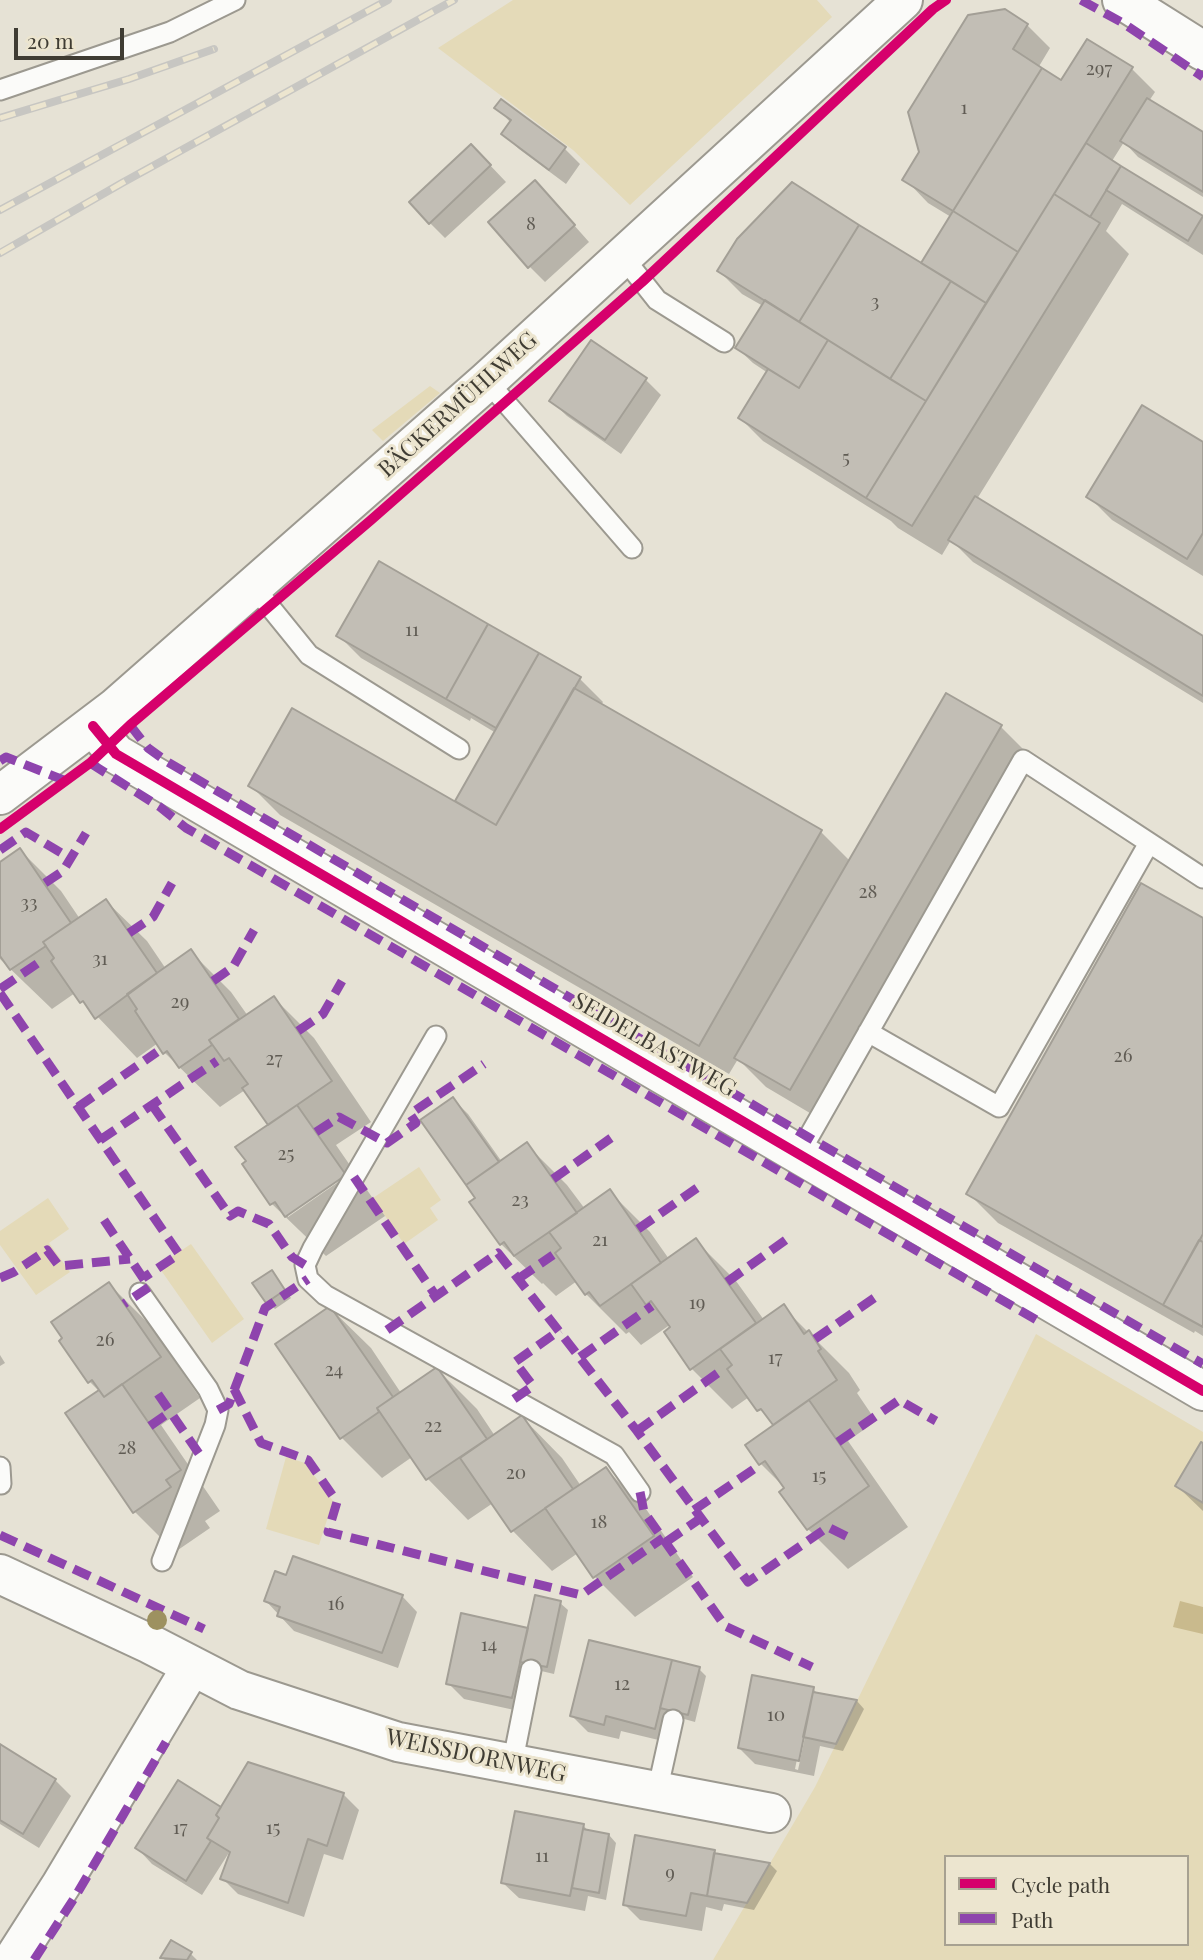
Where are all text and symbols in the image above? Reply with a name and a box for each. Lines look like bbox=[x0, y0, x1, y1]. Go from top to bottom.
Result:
scale bar bbox=[18, 14, 128, 58]
text: 20 m bbox=[27, 26, 74, 54]
house number: 297 bbox=[1086, 58, 1112, 80]
house number: 1 bbox=[960, 97, 968, 119]
house number: 8 bbox=[526, 213, 536, 235]
house number: 3 bbox=[871, 291, 879, 313]
street label: BÄCKERMÜHLWEG bbox=[373, 326, 543, 484]
house number: 5 bbox=[842, 447, 850, 469]
house number: 11 bbox=[405, 619, 419, 641]
house number: 28 bbox=[859, 881, 877, 903]
house number: 33 bbox=[20, 892, 38, 914]
house number: 31 bbox=[92, 948, 108, 970]
street label: SEIDELBASTWEG bbox=[567, 987, 741, 1103]
house number: 29 bbox=[171, 991, 189, 1013]
house number: 26 bbox=[1114, 1045, 1132, 1067]
house number: 27 bbox=[266, 1048, 282, 1070]
house number: 25 bbox=[278, 1143, 294, 1165]
house number: 23 bbox=[511, 1189, 529, 1211]
house number: 21 bbox=[592, 1229, 608, 1251]
house number: 19 bbox=[689, 1292, 705, 1314]
house number: 26 bbox=[96, 1329, 114, 1351]
house number: 17 bbox=[768, 1347, 782, 1369]
house number: 24 bbox=[325, 1359, 343, 1381]
house number: 22 bbox=[424, 1415, 442, 1437]
house number: 28 bbox=[118, 1437, 136, 1459]
house number: 20 bbox=[506, 1462, 526, 1484]
house number: 15 bbox=[812, 1465, 826, 1487]
house number: 18 bbox=[591, 1511, 607, 1533]
house number: 16 bbox=[328, 1593, 344, 1615]
house number: 14 bbox=[481, 1634, 497, 1656]
house number: 12 bbox=[614, 1673, 630, 1695]
house number: 10 bbox=[767, 1704, 785, 1726]
street label: WEISSDORNWEG bbox=[384, 1723, 568, 1789]
house number: 17 bbox=[173, 1817, 187, 1839]
house number: 15 bbox=[266, 1817, 280, 1839]
house number: 11 bbox=[535, 1845, 549, 1867]
legend bbox=[944, 1855, 1189, 1946]
house number: 9 bbox=[665, 1862, 675, 1884]
text: Cycle path bbox=[1011, 1870, 1110, 1898]
text: Path bbox=[1011, 1905, 1053, 1933]

